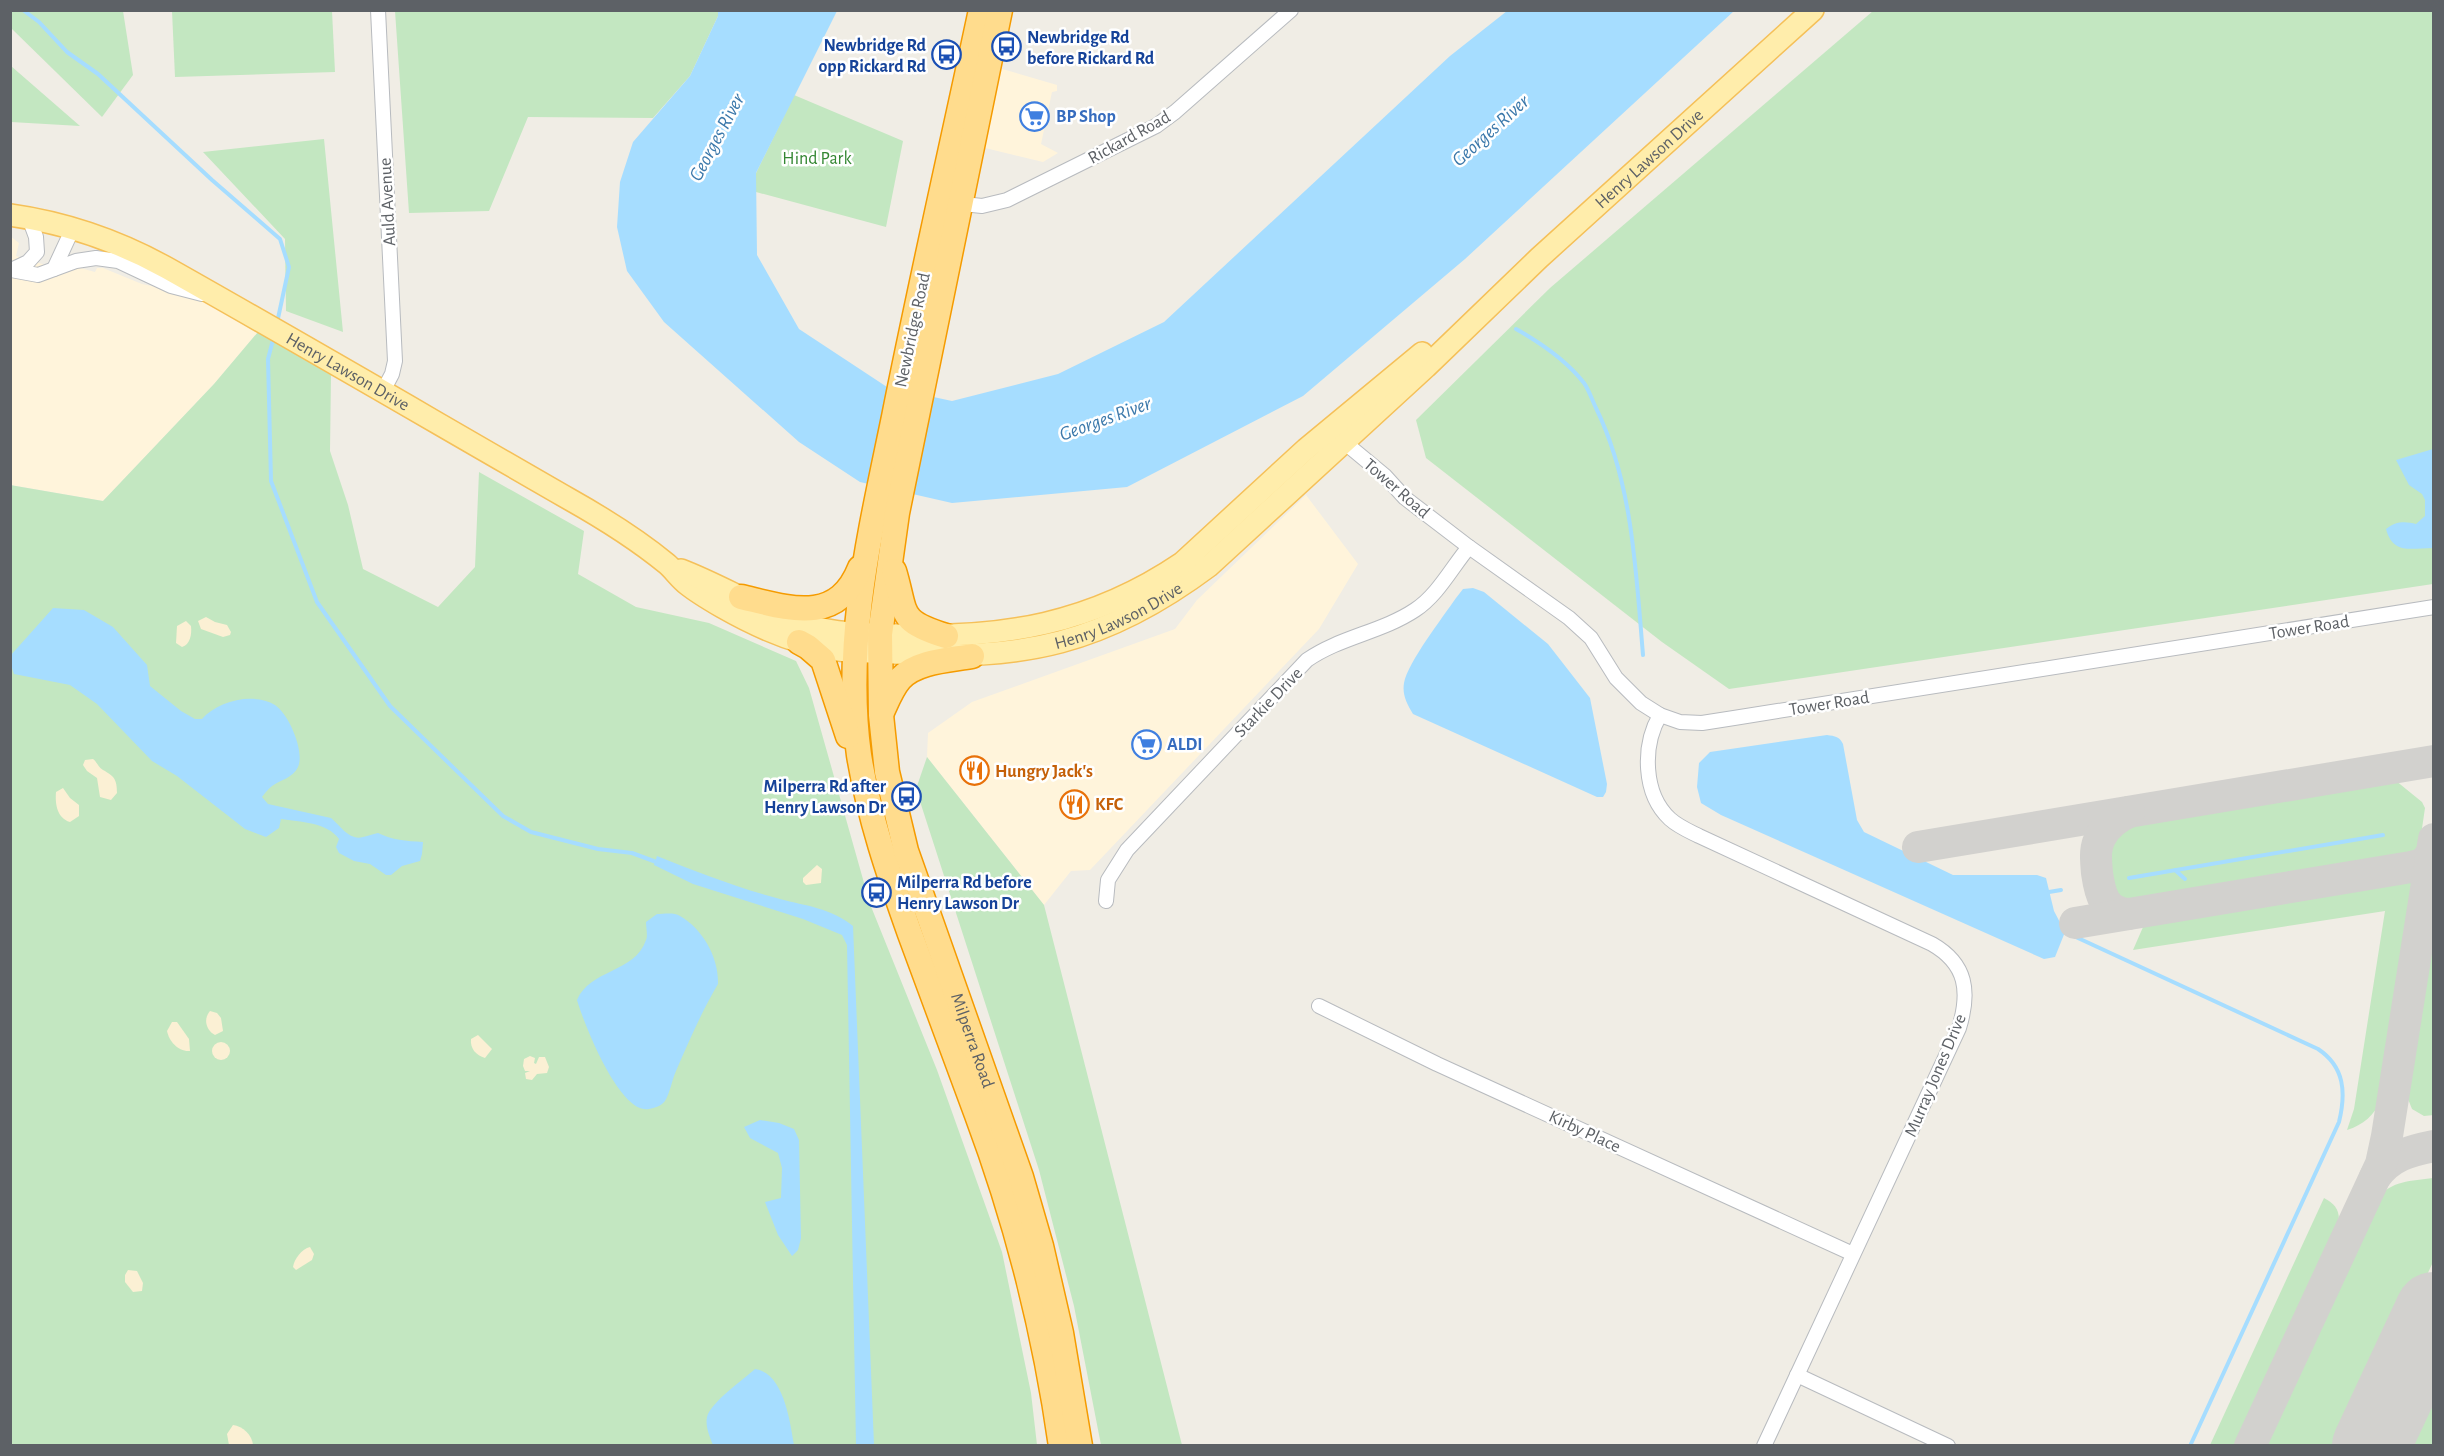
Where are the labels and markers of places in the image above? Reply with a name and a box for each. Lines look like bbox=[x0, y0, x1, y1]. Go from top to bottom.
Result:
place label: Newbridge Rd before Rickard Rd bbox=[1027, 29, 1155, 68]
bus stop icon: Newbridge Rd before Rickard Rd bbox=[990, 31, 1022, 63]
place label: Newbridge Rd opp Rickard Rd bbox=[818, 37, 927, 76]
bus stop icon: Newbridge Rd opp Rickard Rd bbox=[931, 39, 963, 71]
supermarket icon: BP Shop bbox=[1019, 100, 1051, 132]
place label: BP Shop bbox=[1056, 108, 1116, 126]
supermarket icon: ALDI bbox=[1130, 728, 1162, 760]
place label: ALDI bbox=[1167, 736, 1203, 754]
restaurant icon: Hungry Jack's bbox=[958, 755, 990, 787]
place label: Hungry Jack's bbox=[995, 763, 1093, 781]
place label: Milperra Rd after Henry Lawson Dr bbox=[763, 778, 887, 817]
bus stop icon: Milperra Rd after Henry Lawson Dr bbox=[891, 780, 923, 812]
restaurant icon: KFC bbox=[1058, 788, 1090, 820]
place label: KFC bbox=[1095, 796, 1124, 814]
place label: Milperra Rd before Henry Lawson Dr bbox=[897, 874, 1032, 913]
bus stop icon: Milperra Rd before Henry Lawson Dr bbox=[860, 876, 892, 908]

